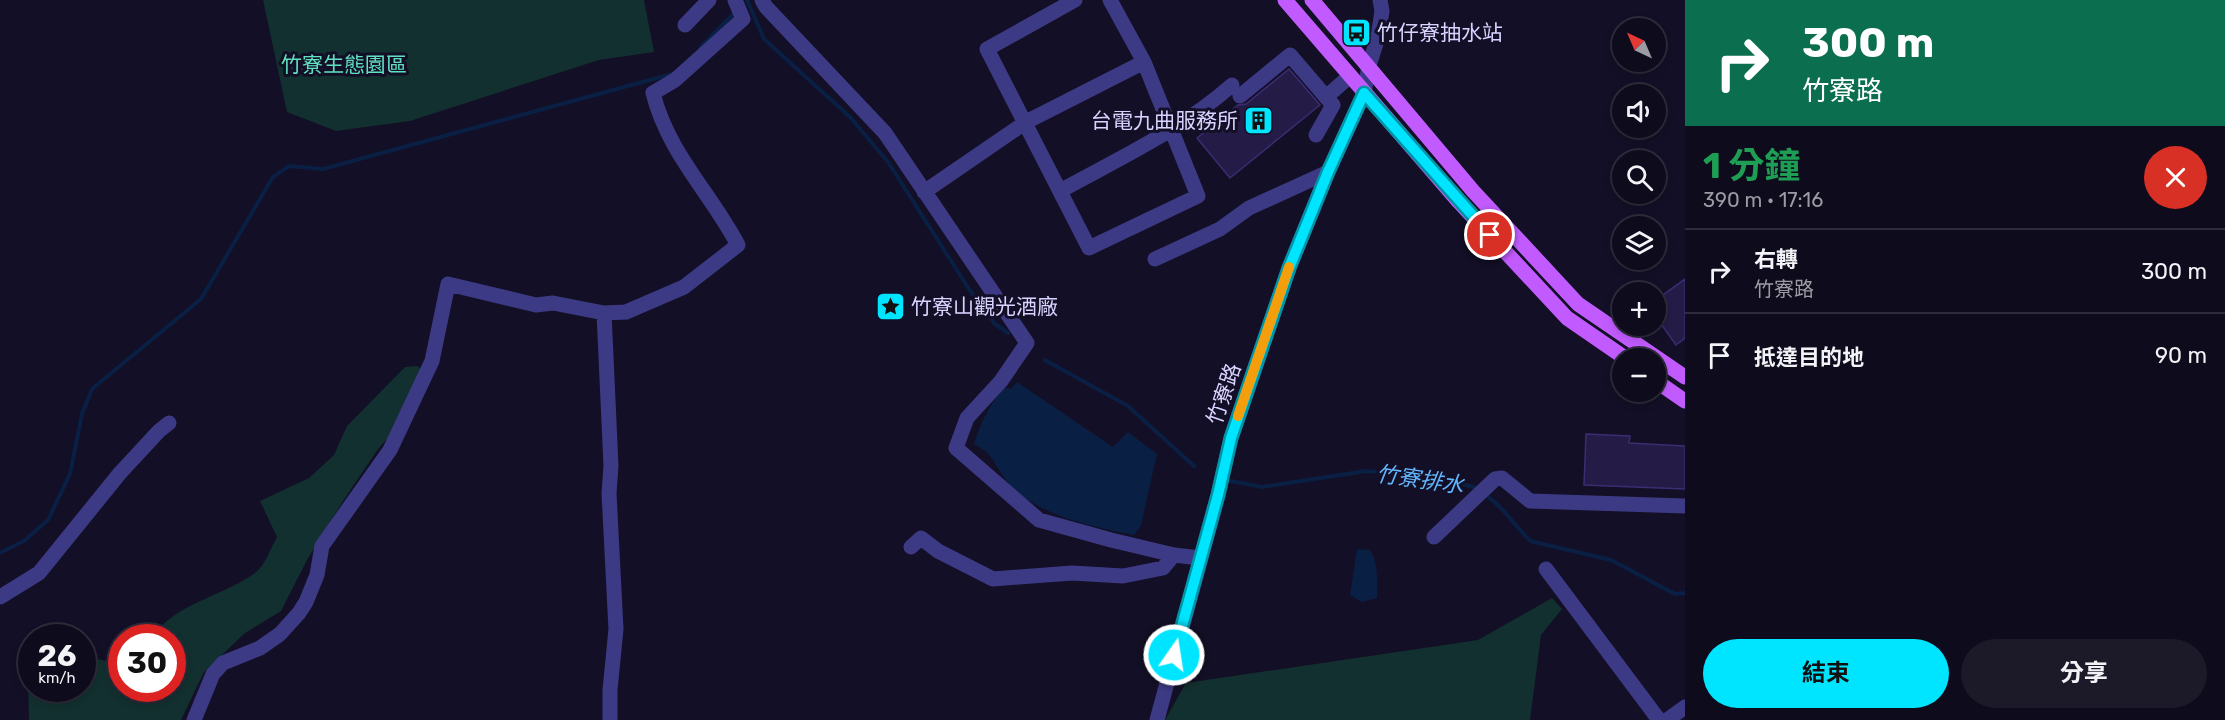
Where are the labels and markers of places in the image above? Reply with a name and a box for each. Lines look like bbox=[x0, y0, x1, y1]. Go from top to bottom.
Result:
bus stop icon: 竹仔寮抽水站 bbox=[1340, 17, 1372, 49]
place label: 竹仔寮抽水站 bbox=[1377, 20, 1503, 45]
building icon: 台電九曲服務所 bbox=[1243, 105, 1275, 137]
place label: 台電九曲服務所 bbox=[1091, 108, 1238, 133]
pin bbox=[1464, 209, 1515, 260]
place icon: 竹寮山觀光酒廠 bbox=[874, 291, 906, 323]
place label: 竹寮山觀光酒廠 bbox=[911, 294, 1058, 319]

